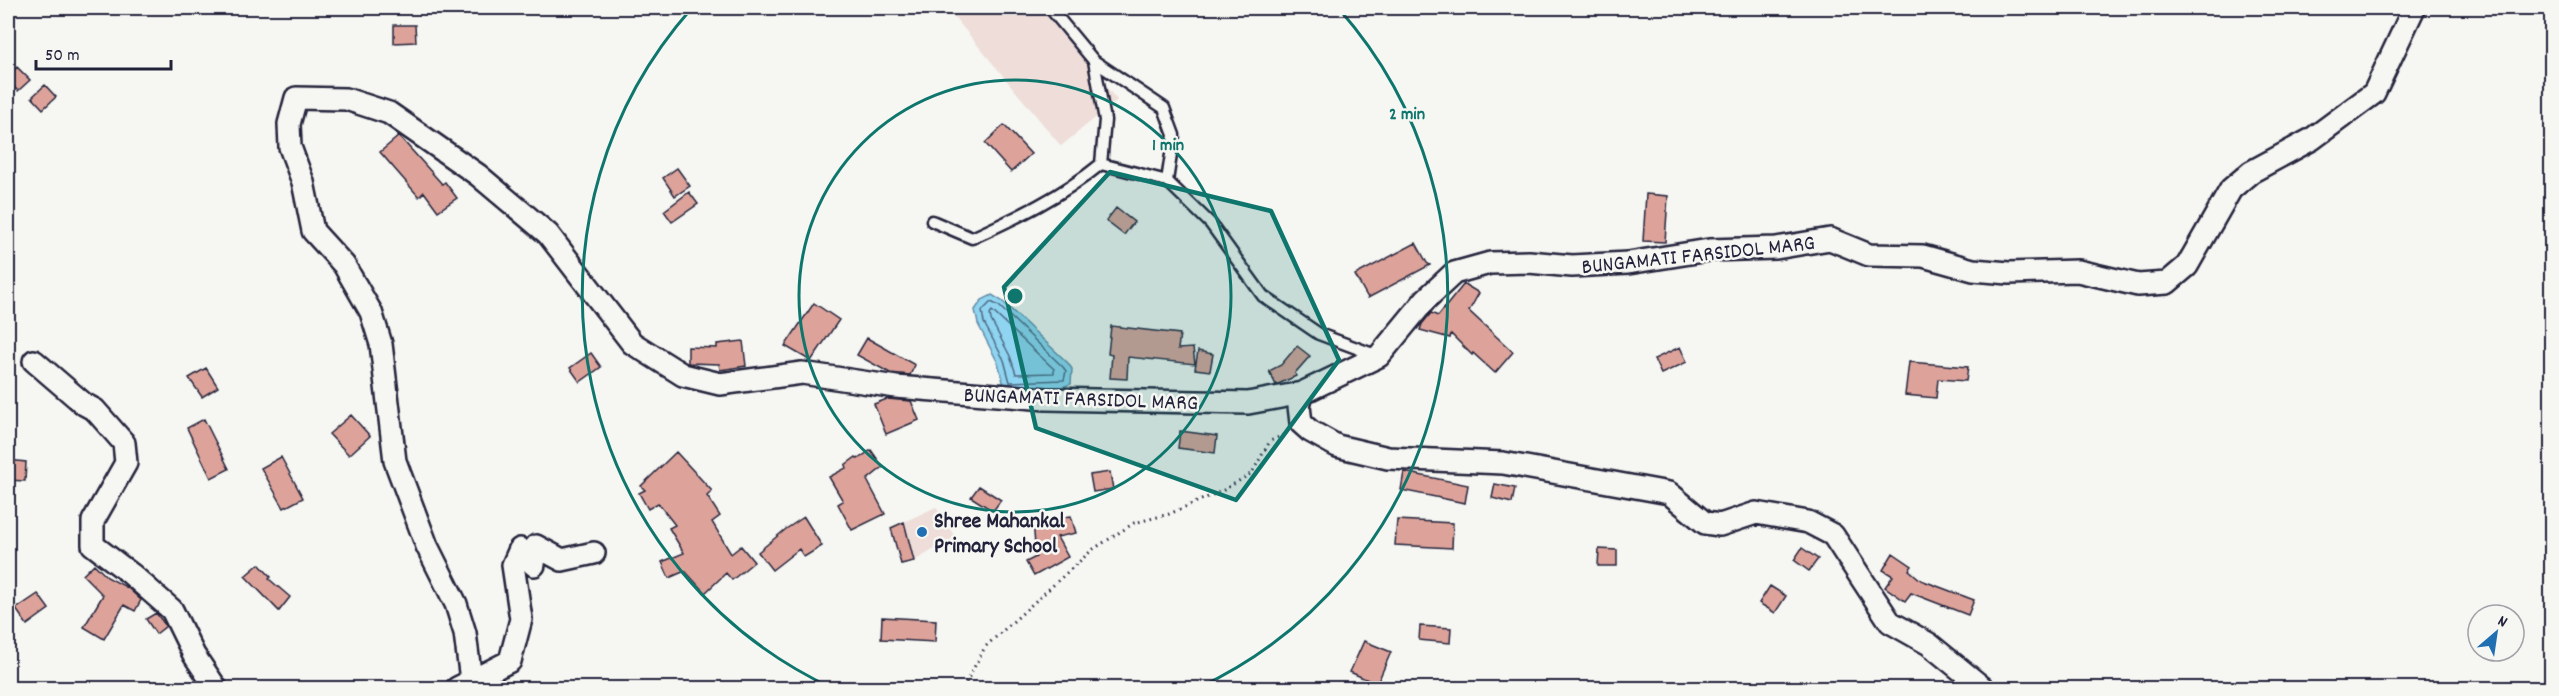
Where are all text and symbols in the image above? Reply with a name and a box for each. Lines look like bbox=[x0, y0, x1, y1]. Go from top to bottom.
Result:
scale bar bbox=[36, 33, 171, 71]
text: 50 m bbox=[45, 44, 80, 69]
text: 2 min bbox=[1389, 103, 1425, 128]
text: 1 min bbox=[1152, 134, 1184, 159]
street label: BUNGAMATI FARSIDOL MARG bbox=[1580, 229, 1817, 284]
centre of rings bbox=[1005, 286, 1025, 306]
street label: BUNGAMATI FARSIDOL MARG bbox=[963, 381, 1199, 420]
place label: Shree Mahankal Primary School bbox=[934, 507, 1065, 563]
marker: Shree Mahankal Primary School bbox=[915, 525, 929, 539]
north arrow bbox=[2466, 603, 2526, 663]
text: N bbox=[2493, 610, 2511, 634]

